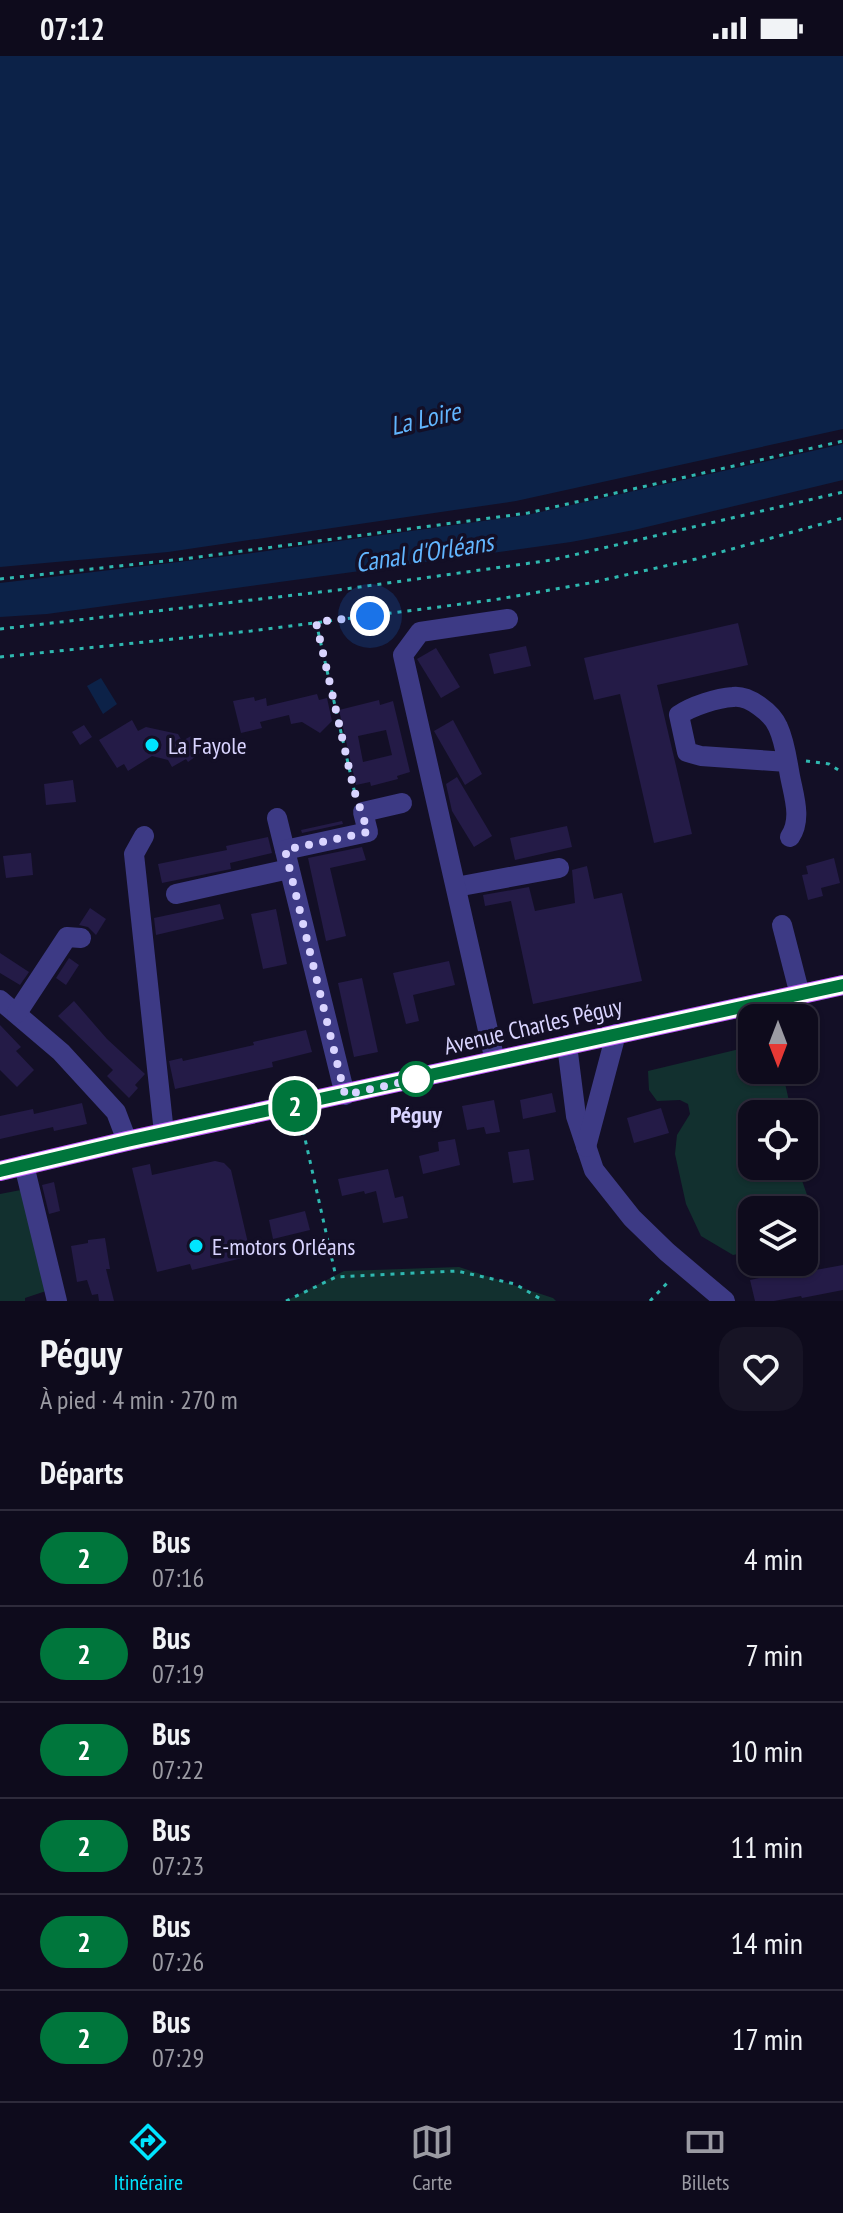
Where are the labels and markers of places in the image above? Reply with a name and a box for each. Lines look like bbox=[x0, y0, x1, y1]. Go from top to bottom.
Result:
place label: La Fayole bbox=[168, 730, 247, 761]
marker: La Fayole bbox=[143, 736, 161, 754]
marker: Péguy bbox=[399, 1062, 433, 1096]
place label: Péguy bbox=[390, 1099, 442, 1130]
place label: E-motors Orléans bbox=[212, 1231, 355, 1262]
marker: E-motors Orléans bbox=[187, 1237, 205, 1255]

